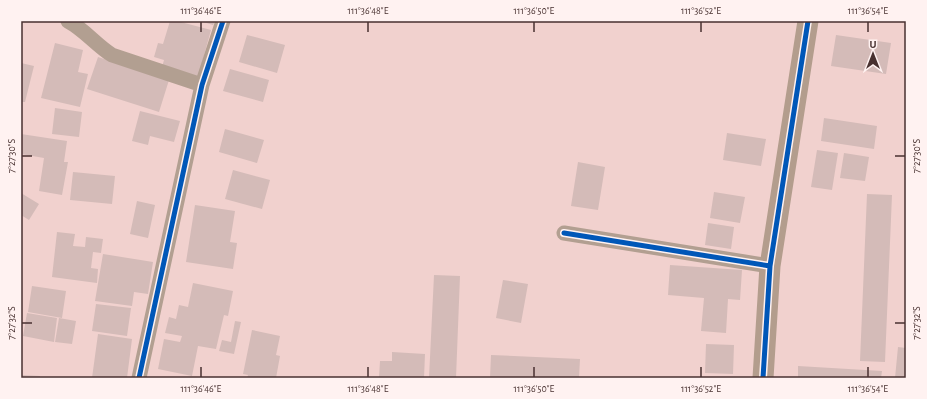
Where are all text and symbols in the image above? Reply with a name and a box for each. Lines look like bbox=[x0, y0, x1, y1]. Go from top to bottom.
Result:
text: 111°36'46"E bbox=[181, 6, 222, 16]
text: 111°36'48"E bbox=[348, 6, 389, 16]
text: 111°36'50"E bbox=[514, 6, 555, 16]
text: 111°36'52"E bbox=[681, 6, 721, 16]
text: 111°36'54"E bbox=[848, 6, 888, 16]
north arrow bbox=[853, 34, 893, 74]
text: U bbox=[869, 39, 877, 50]
text: 7°27'30"S bbox=[7, 139, 17, 173]
text: 7°27'30"S bbox=[912, 139, 922, 173]
text: 7°27'32"S bbox=[7, 306, 17, 340]
text: 7°27'32"S bbox=[912, 306, 922, 340]
text: 111°36'46"E bbox=[181, 384, 222, 394]
text: 111°36'48"E bbox=[348, 384, 389, 394]
text: 111°36'50"E bbox=[514, 384, 555, 394]
text: 111°36'52"E bbox=[681, 384, 721, 394]
text: 111°36'54"E bbox=[848, 384, 888, 394]

